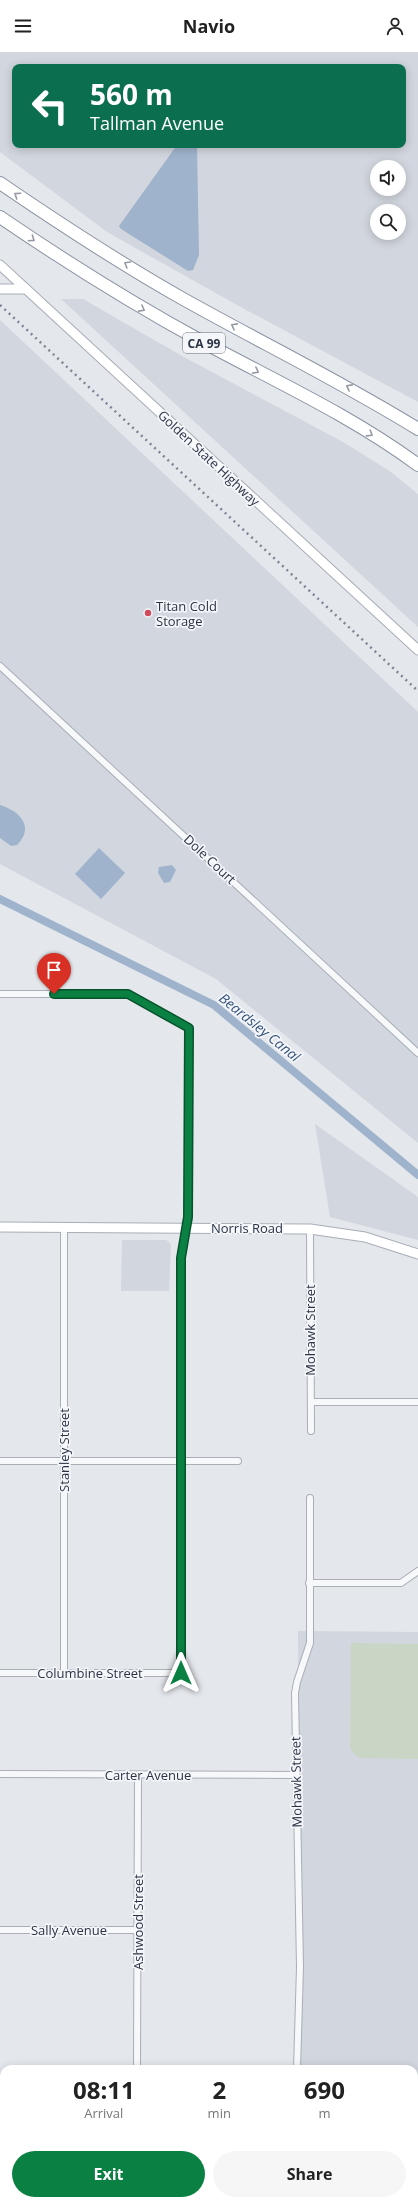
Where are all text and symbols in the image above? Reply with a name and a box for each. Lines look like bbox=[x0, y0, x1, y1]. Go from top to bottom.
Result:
text: Navio bbox=[183, 14, 235, 38]
icon: menu bbox=[12, 15, 34, 37]
icon: person bbox=[384, 15, 406, 37]
text: 560 m bbox=[90, 75, 173, 113]
icon: left bbox=[24, 80, 76, 132]
text: Tallman Avenue bbox=[90, 111, 224, 135]
map controls bbox=[370, 160, 406, 240]
button: sound bbox=[370, 160, 406, 196]
one-way arrow bbox=[14, 192, 21, 199]
button: search bbox=[370, 204, 406, 240]
one-way arrow bbox=[28, 234, 35, 242]
one-way arrow bbox=[124, 262, 131, 269]
one-way arrow bbox=[138, 304, 145, 311]
one-way arrow bbox=[231, 324, 238, 331]
road number: CA 99 bbox=[183, 333, 225, 353]
one-way arrow bbox=[252, 366, 259, 373]
one-way arrow bbox=[345, 385, 353, 392]
street label: Golden State Highway bbox=[154, 406, 264, 510]
one-way arrow bbox=[366, 429, 373, 436]
place label: Titan Cold Storage bbox=[156, 597, 217, 630]
marker: Titan Cold Storage bbox=[143, 608, 153, 618]
street label: Dole Court bbox=[180, 830, 240, 888]
pin bbox=[37, 953, 71, 994]
icon: arrive bbox=[43, 959, 65, 981]
water label: Beardsley Canal bbox=[215, 988, 305, 1066]
street label: Norris Road bbox=[211, 1219, 283, 1237]
street label: Mohawk Street bbox=[301, 1284, 319, 1376]
street label: Stanley Street bbox=[55, 1408, 73, 1492]
position arrow bbox=[160, 1652, 202, 1694]
street label: Columbine Street bbox=[37, 1664, 143, 1682]
street label: Mohawk Street bbox=[286, 1736, 306, 1828]
street label: Carter Avenue bbox=[105, 1766, 191, 1784]
street label: Ashwood Street bbox=[129, 1874, 147, 1970]
street label: Sally Avenue bbox=[31, 1921, 107, 1939]
text: 08:11 bbox=[73, 2073, 135, 2106]
text: 2 bbox=[212, 2073, 226, 2106]
text: 690 bbox=[304, 2073, 345, 2106]
text: Arrival bbox=[84, 2104, 123, 2122]
text: min bbox=[208, 2104, 231, 2122]
text: m bbox=[318, 2104, 330, 2122]
button: Exit bbox=[12, 2151, 205, 2197]
button: Share bbox=[213, 2151, 406, 2197]

